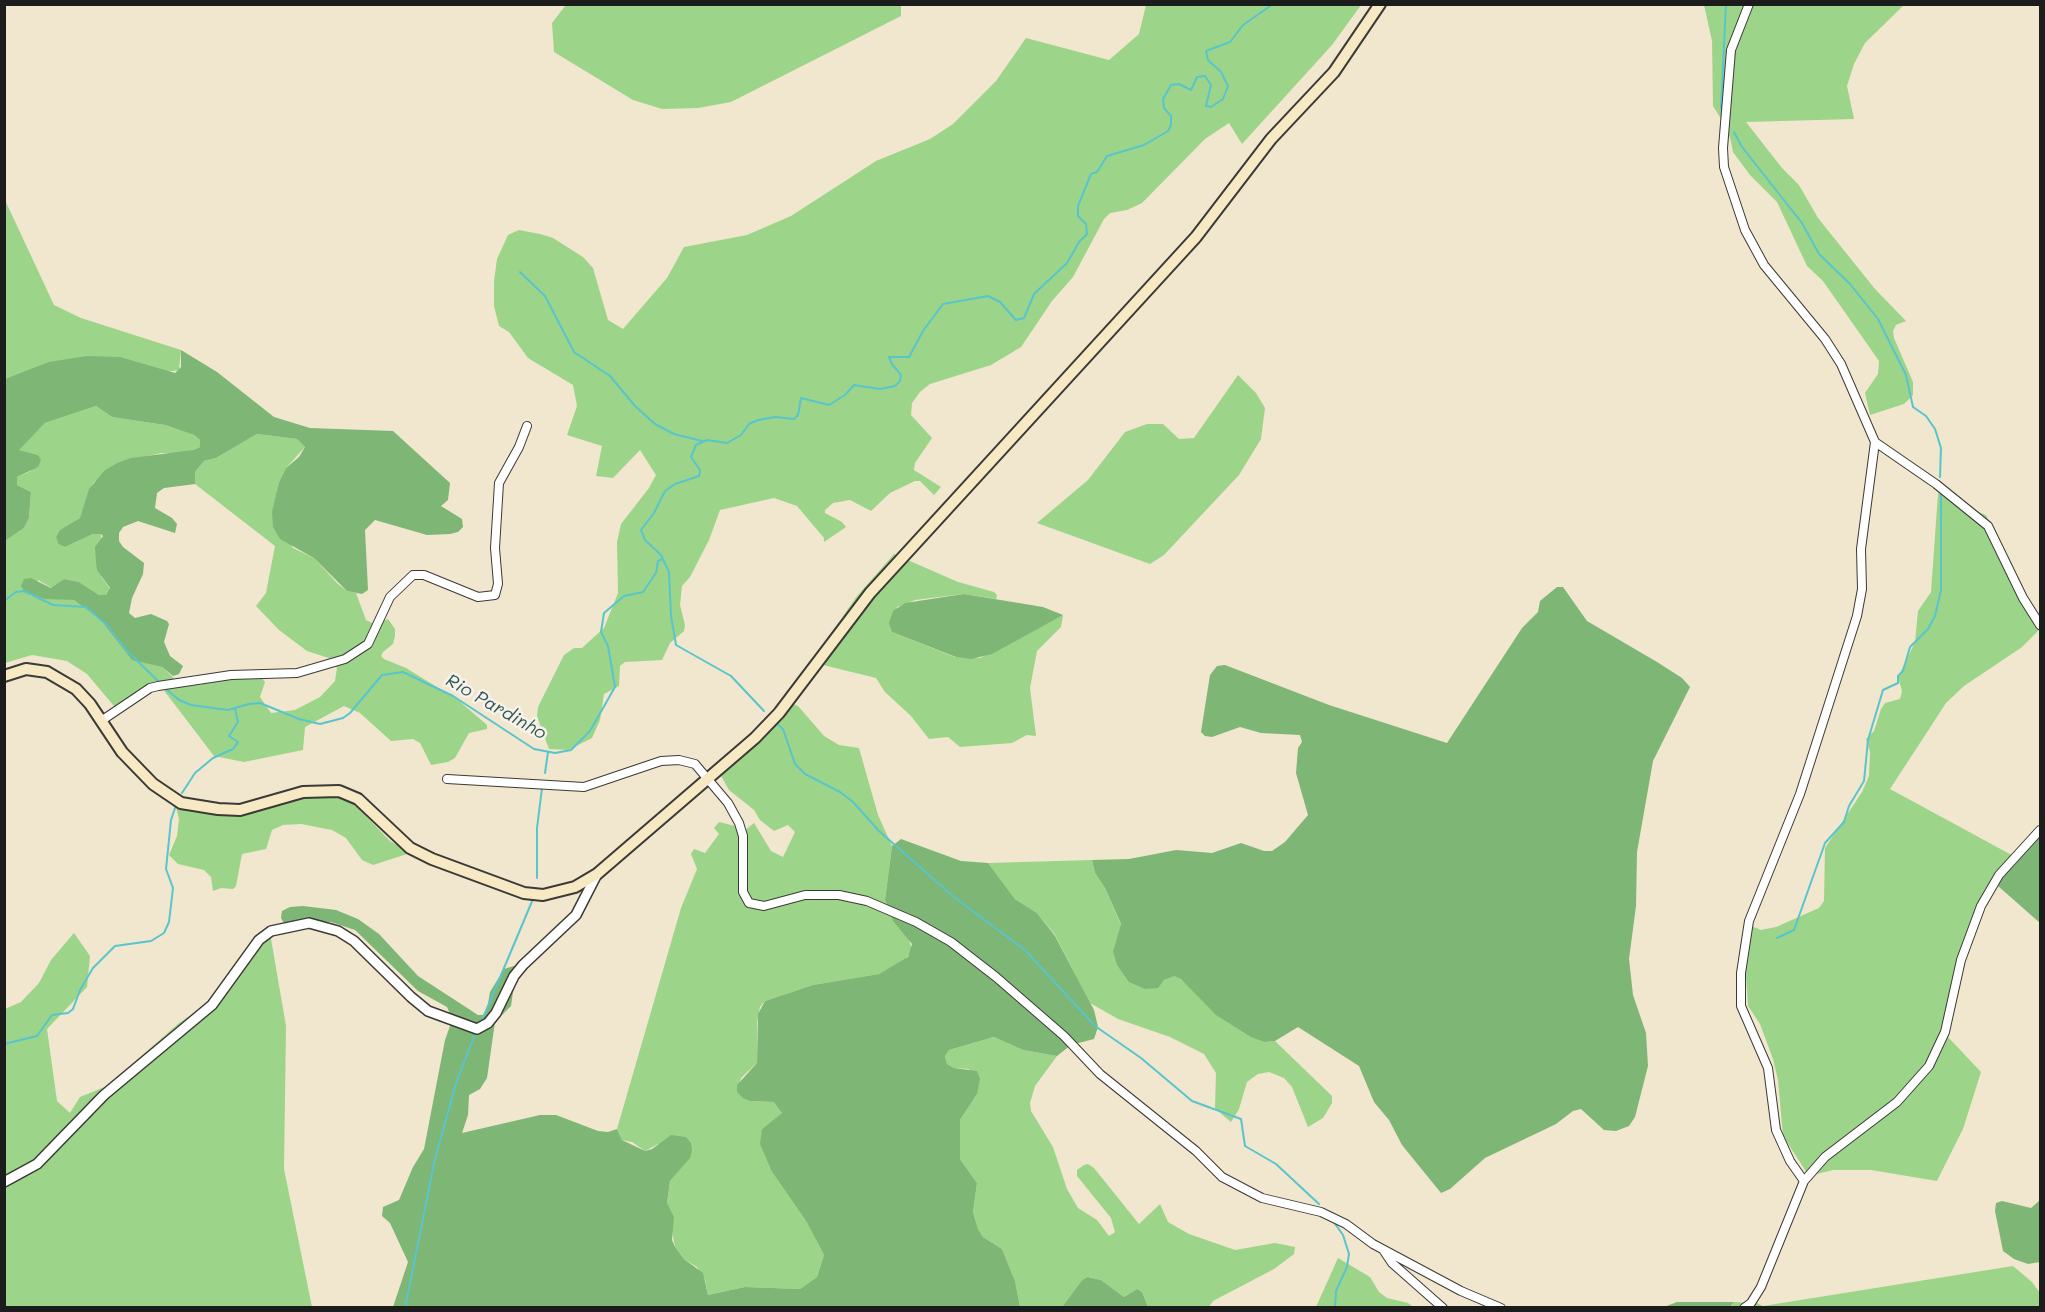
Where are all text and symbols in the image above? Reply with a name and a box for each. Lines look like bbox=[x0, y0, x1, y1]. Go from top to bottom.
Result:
water label: Rio Pardinho bbox=[442, 670, 550, 744]

